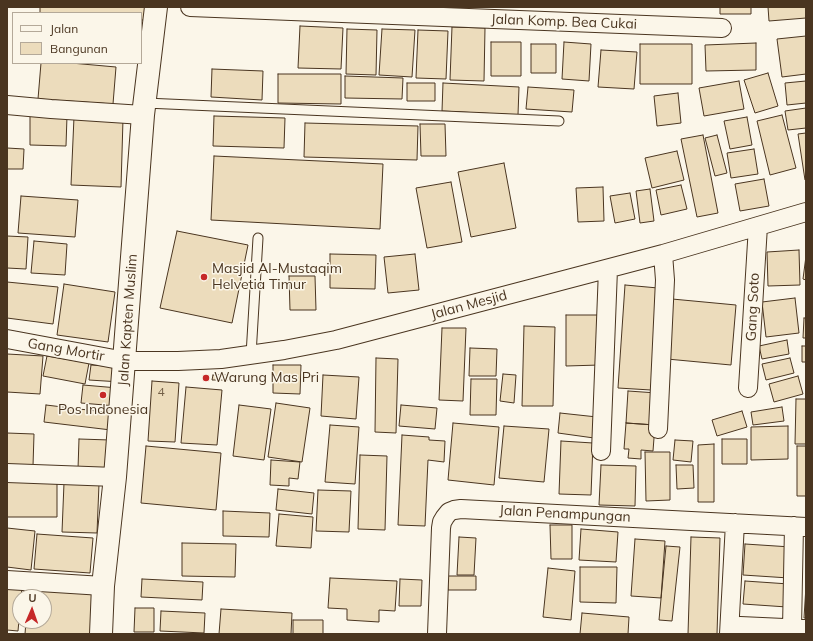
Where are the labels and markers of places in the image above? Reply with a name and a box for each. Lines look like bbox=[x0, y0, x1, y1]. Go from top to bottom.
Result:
place label: Masjid Al-Mustaqim Helvetia Timur bbox=[212, 261, 342, 294]
marker: Masjid Al-Mustaqim Helvetia Timur bbox=[199, 272, 209, 282]
place label: Warung Mas Pri bbox=[214, 370, 319, 386]
marker: Warung Mas Pri bbox=[201, 373, 211, 383]
marker: Pos Indonesia bbox=[98, 390, 108, 400]
place label: Pos Indonesia bbox=[58, 402, 148, 418]

